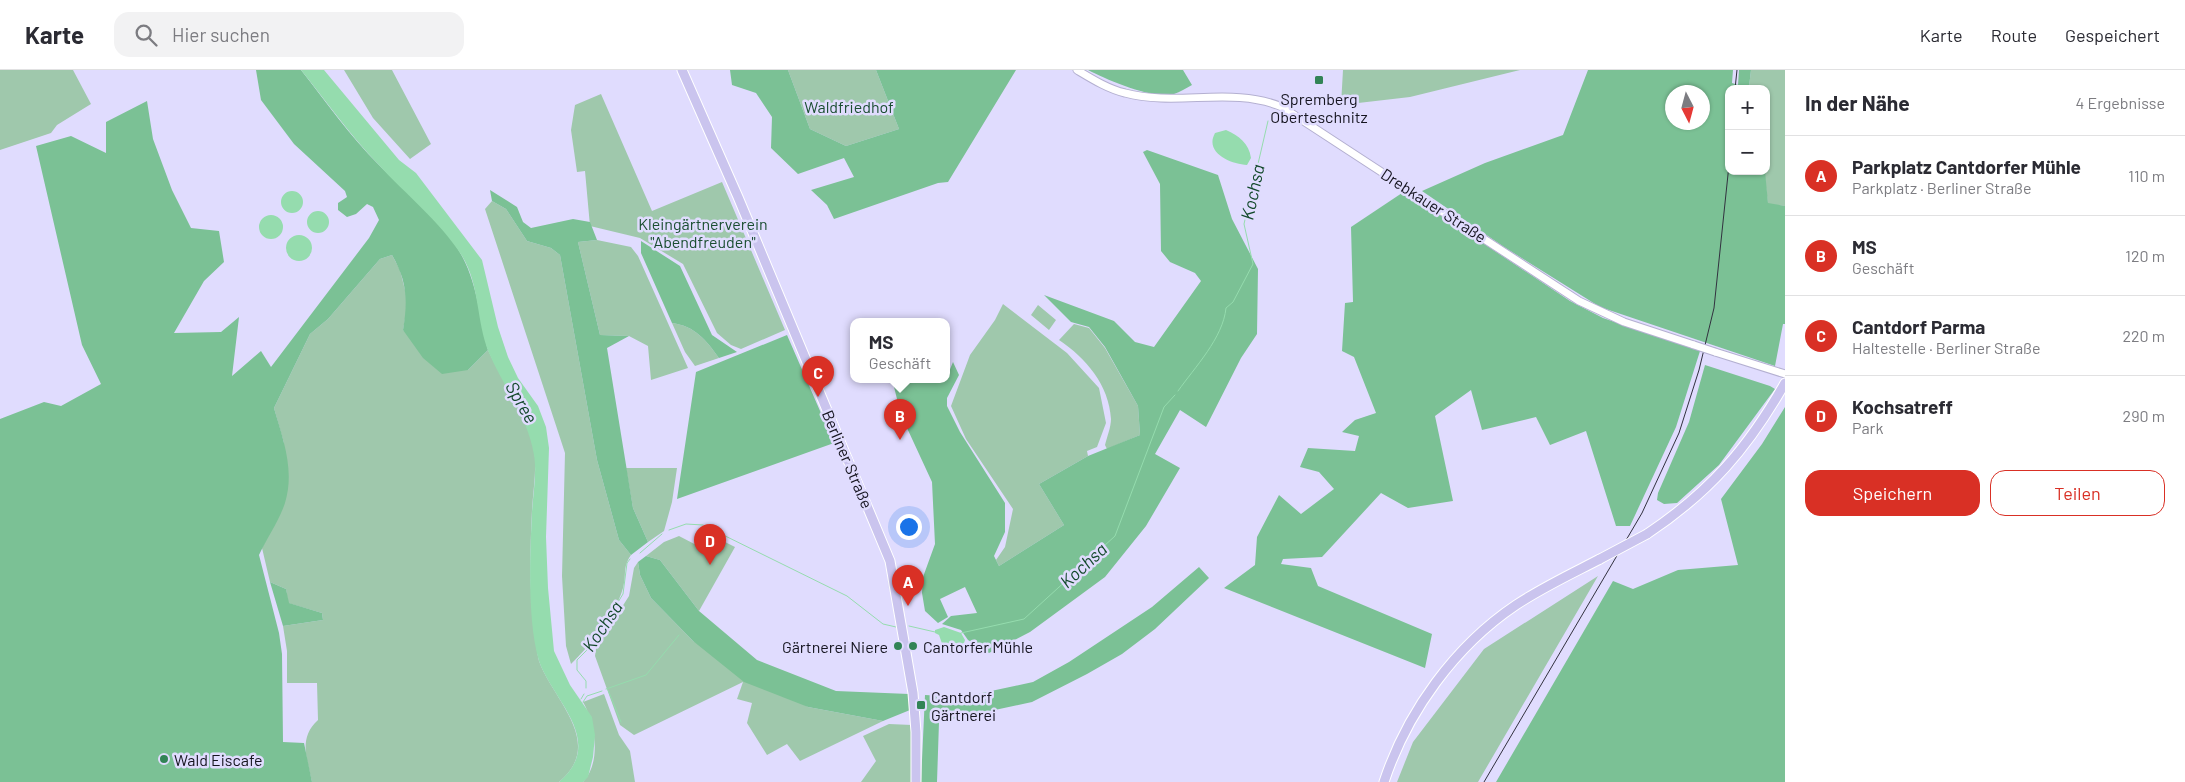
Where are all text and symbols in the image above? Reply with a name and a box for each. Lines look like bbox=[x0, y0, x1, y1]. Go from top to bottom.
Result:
search box bbox=[114, 12, 464, 57]
text: Karte bbox=[25, 20, 84, 49]
icon: search bbox=[132, 21, 160, 49]
text: Hier suchen bbox=[172, 23, 270, 46]
text: Karte bbox=[1920, 24, 1963, 46]
text: Route bbox=[1991, 24, 2037, 46]
text: Gespeichert bbox=[2065, 24, 2160, 46]
marker: Spremberg Oberteschnitz bbox=[1313, 74, 1325, 86]
north arrow bbox=[1665, 85, 1710, 130]
map controls bbox=[1725, 85, 1770, 175]
button: + bbox=[1725, 85, 1770, 130]
place label: Spremberg Oberteschnitz bbox=[1270, 89, 1368, 126]
text: In der Nähe bbox=[1805, 90, 1910, 115]
text: 4 Ergebnisse bbox=[2075, 93, 2165, 112]
park label: Waldfriedhof bbox=[804, 97, 894, 116]
button: − bbox=[1725, 130, 1770, 175]
text: Parkplatz Cantdorfer Mühle bbox=[1852, 155, 2081, 178]
water label: Kochsa bbox=[1235, 162, 1269, 222]
street label: Drebkauer Straße bbox=[1378, 164, 1490, 246]
text: A bbox=[1816, 166, 1826, 185]
text: 110 m bbox=[2128, 166, 2165, 185]
text: Parkplatz · Berliner Straße bbox=[1852, 178, 2032, 197]
park label: Kleingärtnerverein "Abendfreuden" bbox=[638, 214, 768, 251]
text: MS bbox=[1852, 235, 1877, 258]
text: B bbox=[1816, 246, 1826, 265]
text: 120 m bbox=[2125, 246, 2165, 265]
text: Geschäft bbox=[1852, 258, 1915, 277]
text: Cantdorf Parma bbox=[1852, 315, 1985, 338]
popup bbox=[850, 318, 950, 383]
text: C bbox=[1816, 326, 1826, 345]
text: 220 m bbox=[2122, 326, 2165, 345]
text: MS bbox=[869, 330, 894, 353]
text: Haltestelle · Berliner Straße bbox=[1852, 338, 2041, 357]
text: Geschäft bbox=[869, 353, 931, 372]
pin: C bbox=[802, 356, 834, 397]
water label: Spree bbox=[501, 377, 543, 427]
text: Kochsatreff bbox=[1852, 395, 1953, 418]
pin: B bbox=[884, 399, 916, 440]
text: D bbox=[1816, 406, 1826, 425]
text: 290 m bbox=[2123, 406, 2165, 425]
street label: Berliner Straße bbox=[819, 407, 877, 511]
text: Park bbox=[1852, 418, 1883, 437]
button: Speichern bbox=[1805, 470, 1980, 516]
button: Teilen bbox=[1990, 470, 2165, 516]
your location bbox=[896, 514, 922, 540]
pin: D bbox=[694, 524, 726, 565]
water label: Kochsa bbox=[1055, 538, 1111, 592]
pin: A bbox=[892, 565, 924, 606]
water label: Kochsa bbox=[577, 596, 627, 656]
place label: Gärtnerei Niere bbox=[782, 637, 888, 656]
place label: Cantorfer Mühle bbox=[923, 637, 1033, 656]
marker: Gärtnerei Niere bbox=[892, 640, 904, 652]
marker: Cantorfer Mühle bbox=[907, 640, 919, 652]
place label: Cantdorf Gärtnerei bbox=[931, 687, 996, 724]
marker: Cantdorf Gärtnerei bbox=[915, 699, 927, 711]
place label: Wald Eiscafe bbox=[174, 750, 262, 769]
marker: Wald Eiscafe bbox=[158, 753, 170, 765]

